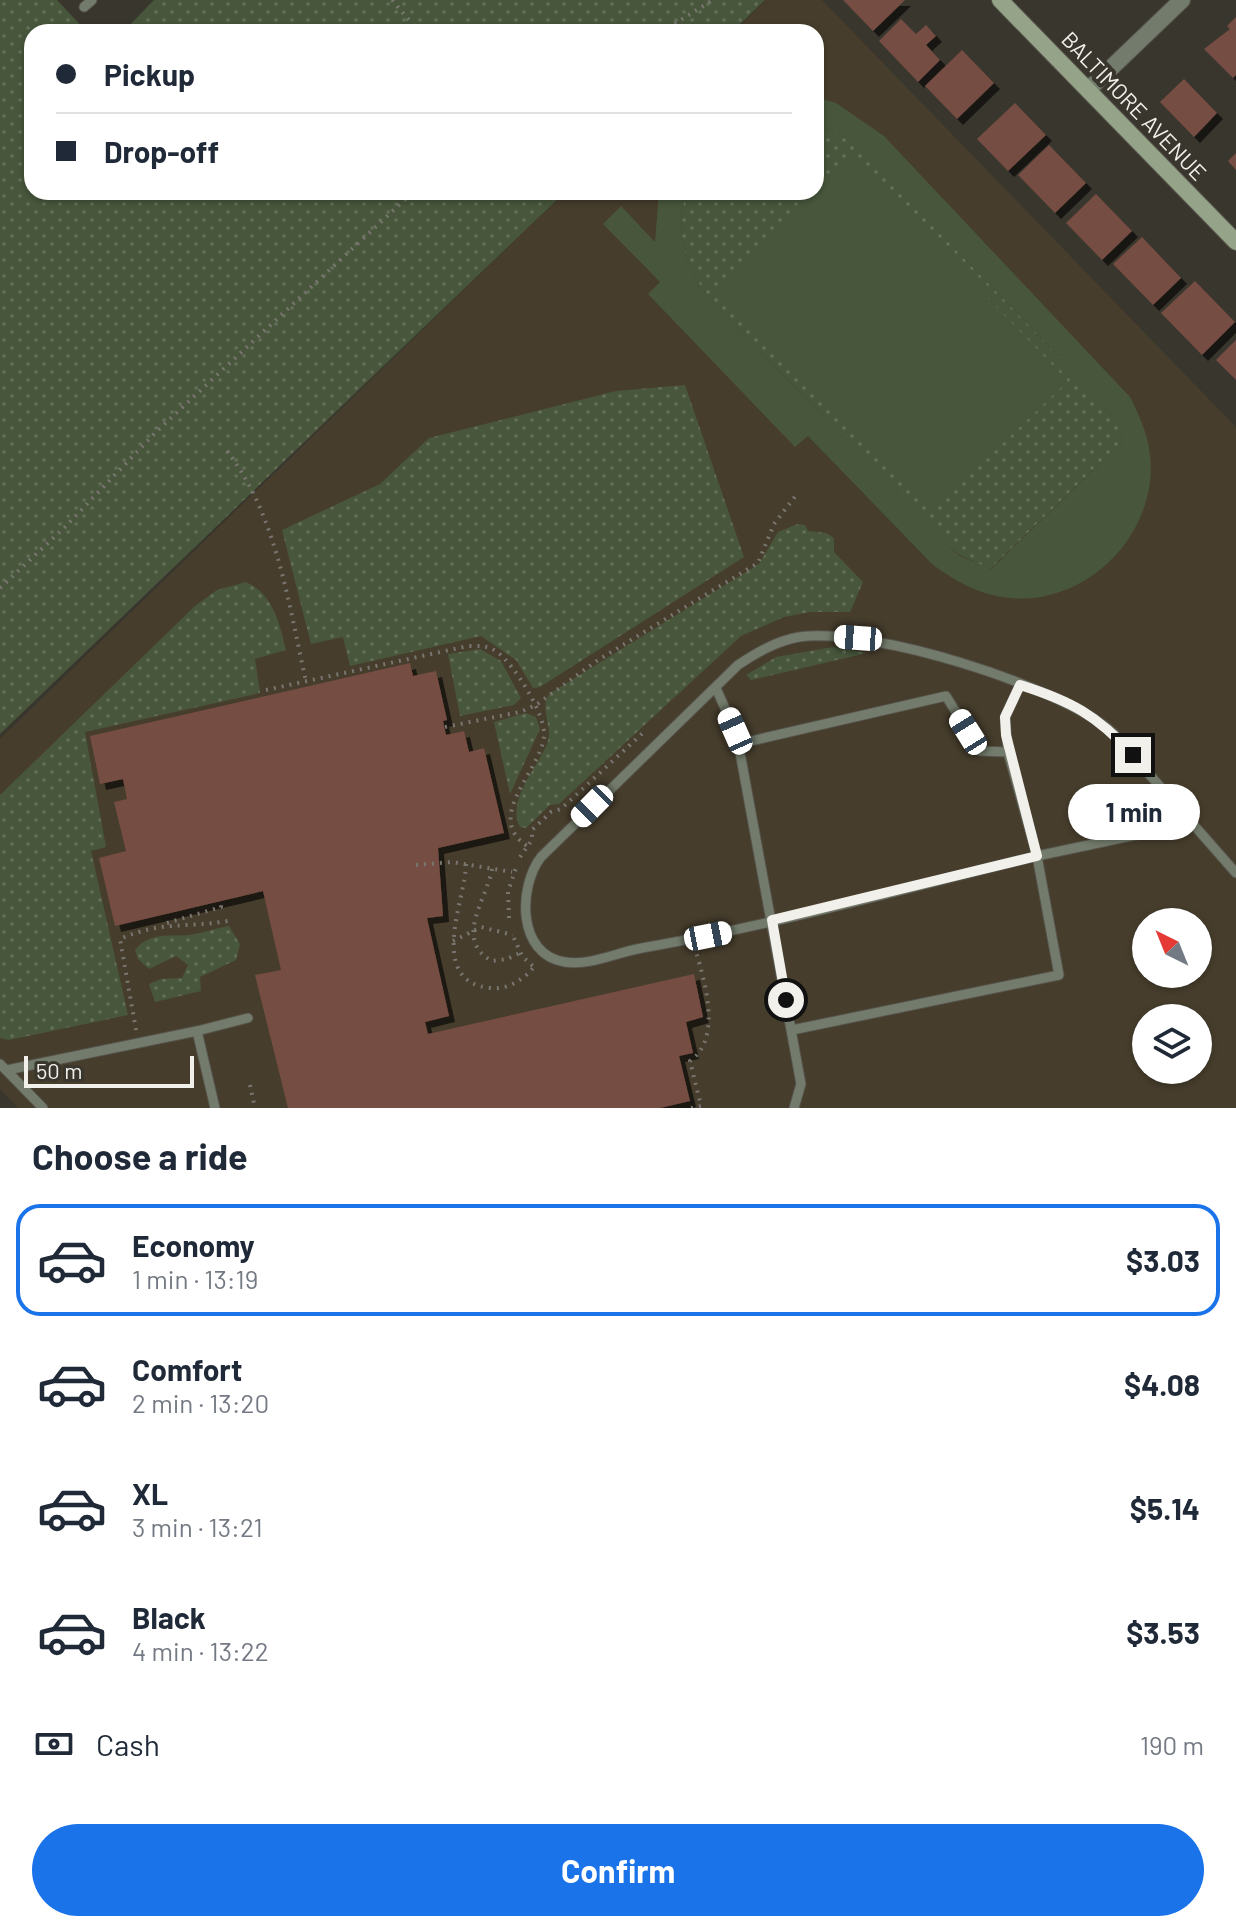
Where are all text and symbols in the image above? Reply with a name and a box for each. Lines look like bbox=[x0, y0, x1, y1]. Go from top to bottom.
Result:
street label: BALTIMORE AVENUE bbox=[1057, 26, 1212, 185]
text: Pickup bbox=[104, 56, 195, 92]
text: Drop-off bbox=[104, 133, 219, 169]
car bbox=[833, 624, 883, 652]
car bbox=[714, 704, 756, 758]
car bbox=[945, 705, 991, 759]
route end bbox=[1115, 737, 1151, 773]
car bbox=[567, 781, 617, 831]
callout: 1 min bbox=[1067, 783, 1199, 839]
text: 1 min bbox=[1106, 796, 1162, 827]
north arrow bbox=[1132, 908, 1212, 988]
map controls bbox=[1132, 908, 1212, 1084]
car bbox=[682, 920, 734, 952]
route start bbox=[768, 982, 804, 1018]
button: layers bbox=[1132, 1004, 1212, 1084]
scale bar bbox=[24, 1052, 194, 1088]
text: 50 m bbox=[36, 1057, 82, 1083]
text: Choose a ride bbox=[32, 1134, 248, 1177]
icon: car bbox=[36, 1224, 108, 1296]
text: Economy bbox=[132, 1227, 255, 1263]
text: $3.03 bbox=[1126, 1242, 1200, 1278]
text: 1 min · 13:19 bbox=[132, 1263, 258, 1294]
icon: car bbox=[36, 1348, 108, 1420]
text: Comfort bbox=[132, 1351, 242, 1387]
text: $4.08 bbox=[1124, 1366, 1200, 1402]
text: 2 min · 13:20 bbox=[132, 1387, 269, 1418]
icon: car bbox=[36, 1472, 108, 1544]
text: XL bbox=[132, 1475, 168, 1511]
text: $5.14 bbox=[1130, 1490, 1200, 1526]
text: 3 min · 13:21 bbox=[132, 1511, 263, 1542]
icon: car bbox=[36, 1596, 108, 1668]
text: Black bbox=[132, 1599, 206, 1635]
text: $3.53 bbox=[1126, 1614, 1200, 1650]
text: 4 min · 13:22 bbox=[132, 1635, 269, 1666]
icon: cash bbox=[32, 1722, 76, 1766]
text: Cash bbox=[96, 1726, 160, 1762]
text: 190 m bbox=[1140, 1729, 1204, 1760]
button: Confirm bbox=[32, 1824, 1204, 1916]

